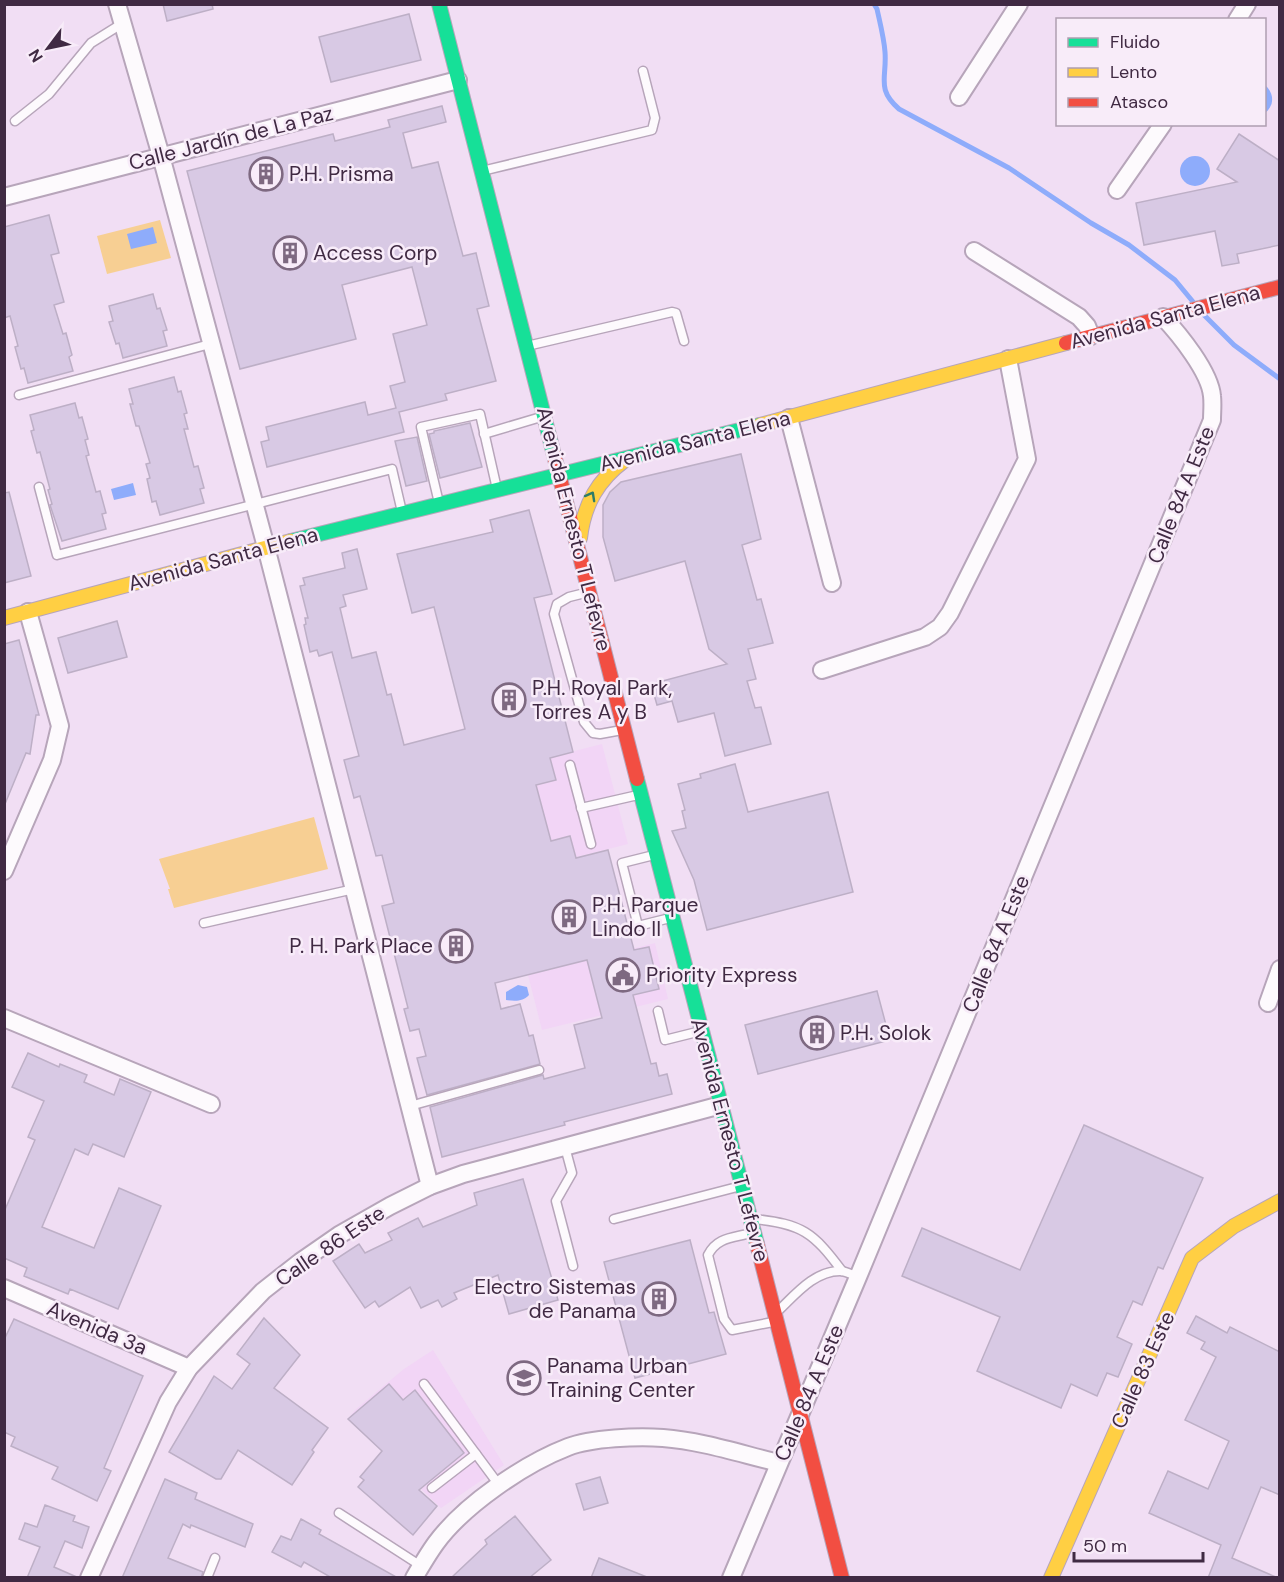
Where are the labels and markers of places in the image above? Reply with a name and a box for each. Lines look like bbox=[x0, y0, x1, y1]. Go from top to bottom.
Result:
building icon: P.H. Prisma bbox=[248, 156, 284, 192]
place label: P.H. Prisma bbox=[289, 160, 394, 188]
building icon: Access Corp bbox=[272, 235, 308, 271]
place label: Access Corp bbox=[313, 239, 437, 267]
place label: P.H. Royal Park, Torres A y B bbox=[532, 674, 673, 726]
building icon: P.H. Royal Park, Torres A y B bbox=[491, 682, 527, 718]
place label: P.H. Parque Lindo II bbox=[592, 891, 699, 943]
building icon: P.H. Parque Lindo II bbox=[551, 899, 587, 935]
building icon: P. H. Park Place bbox=[438, 928, 474, 964]
place label: P. H. Park Place bbox=[289, 932, 433, 960]
public building icon: Priority Express bbox=[605, 957, 641, 993]
place label: Priority Express bbox=[646, 961, 798, 989]
building icon: P.H. Solok bbox=[799, 1015, 835, 1051]
place label: P.H. Solok bbox=[840, 1019, 932, 1047]
place label: Electro Sistemas de Panama bbox=[474, 1273, 636, 1325]
building icon: Electro Sistemas de Panama bbox=[641, 1281, 677, 1317]
place label: Panama Urban Training Center bbox=[547, 1352, 695, 1404]
school or university icon: Panama Urban Training Center bbox=[506, 1360, 542, 1396]

